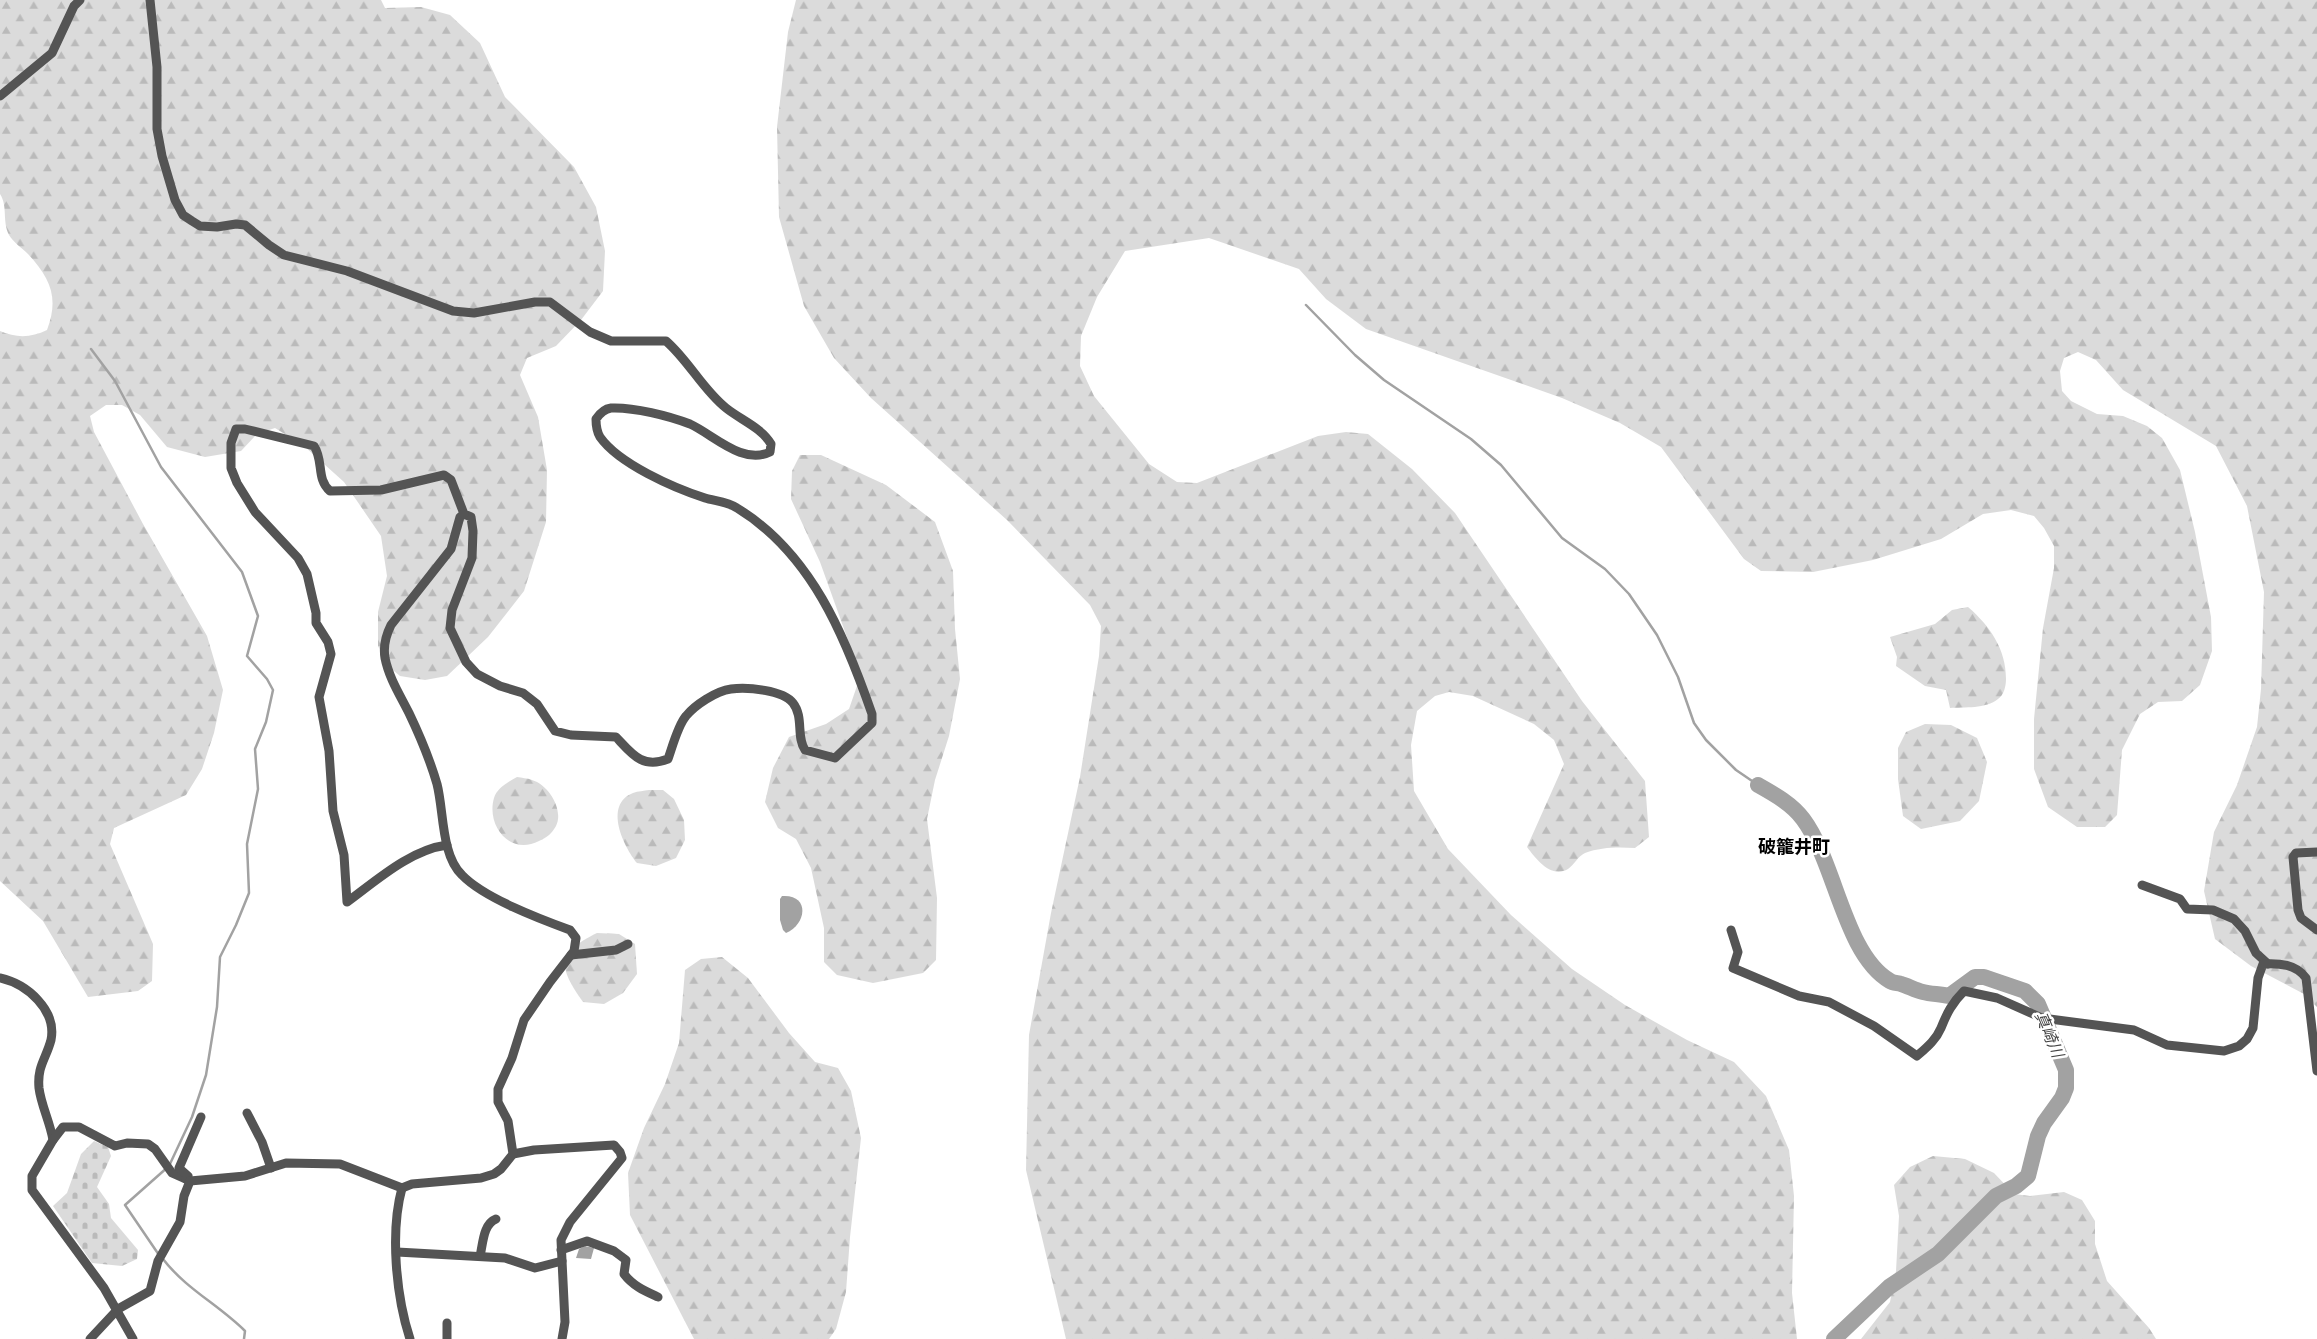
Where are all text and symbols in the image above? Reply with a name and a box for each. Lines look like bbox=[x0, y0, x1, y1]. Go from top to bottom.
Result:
district label: 破籠井町 bbox=[1758, 835, 1830, 857]
water label: 真崎川 bbox=[2032, 1008, 2069, 1062]

